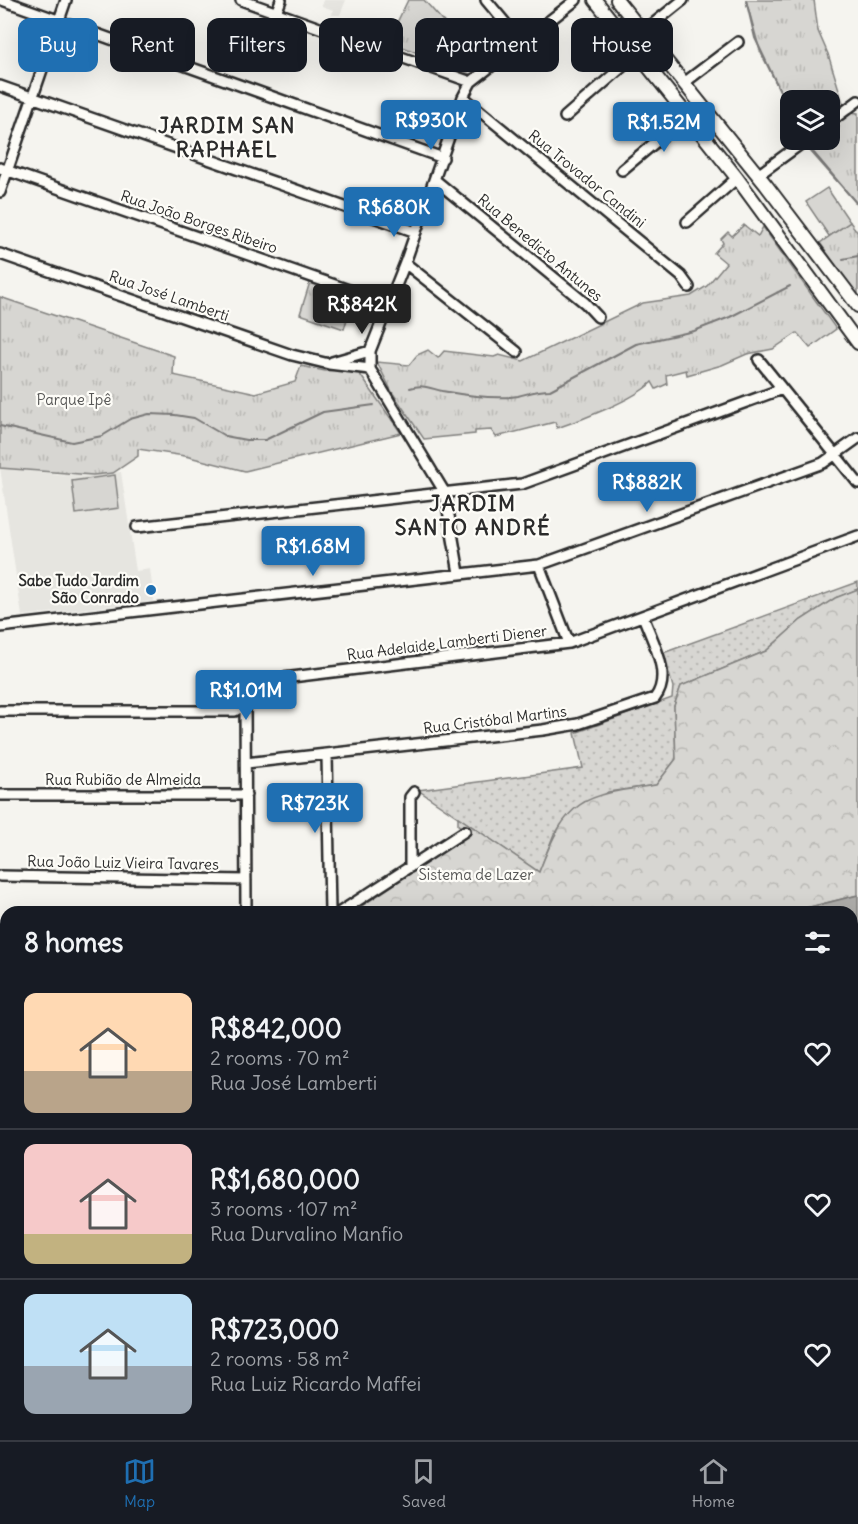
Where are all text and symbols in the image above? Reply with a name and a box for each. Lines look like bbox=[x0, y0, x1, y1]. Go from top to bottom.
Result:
chip: Buy bbox=[18, 18, 98, 72]
chip: Rent bbox=[110, 18, 195, 72]
chip: Filters bbox=[207, 18, 307, 72]
chip: New bbox=[319, 18, 403, 72]
chip: Apartment bbox=[415, 18, 559, 72]
chip: House bbox=[571, 18, 673, 72]
map controls bbox=[780, 90, 840, 150]
button: layers bbox=[780, 90, 840, 150]
pin: R$930K bbox=[382, 100, 480, 151]
pin: R$1.52M bbox=[609, 102, 719, 153]
text: R$930K bbox=[395, 107, 467, 132]
text: R$1.52M bbox=[627, 109, 701, 134]
district label: JARDIM SAN RAPHAEL bbox=[158, 112, 296, 163]
street label: Rua Trovador Candini bbox=[525, 125, 650, 232]
street label: Rua João Borges Ribeiro bbox=[118, 186, 280, 257]
pin: R$680K bbox=[345, 187, 443, 238]
street label: Rua Benedicto Antunes bbox=[474, 190, 607, 306]
text: R$680K bbox=[358, 194, 430, 219]
street label: Rua José Lamberti bbox=[107, 266, 232, 325]
pin: R$842K bbox=[313, 284, 411, 335]
text: R$842K bbox=[327, 291, 397, 316]
park label: Parque Ipê bbox=[37, 390, 111, 409]
pin: R$882K bbox=[598, 462, 696, 513]
text: R$882K bbox=[612, 469, 682, 494]
district label: JARDIM SANTO ANDRÉ bbox=[395, 490, 551, 541]
pin: R$1.68M bbox=[258, 526, 368, 577]
text: R$1.68M bbox=[276, 533, 350, 558]
place label: Sabe Tudo Jardim São Conrado bbox=[18, 571, 140, 607]
marker: Sabe Tudo Jardim São Conrado bbox=[144, 583, 158, 597]
street label: Rua Adelaide Lamberti Diener bbox=[346, 621, 548, 664]
pin: R$1.01M bbox=[191, 670, 301, 721]
text: R$1.01M bbox=[210, 677, 282, 702]
street label: Rua Cristóbal Martins bbox=[422, 701, 568, 738]
street label: Rua Rubião de Almeida bbox=[45, 770, 201, 789]
pin: R$723K bbox=[266, 783, 364, 834]
text: R$723K bbox=[281, 790, 349, 815]
street label: Rua João Luiz Vieira Tavares bbox=[27, 851, 219, 874]
park label: Sistema de Lazer bbox=[419, 865, 533, 884]
text: 8 homes bbox=[24, 926, 123, 959]
icon: filters bbox=[801, 926, 834, 959]
text: R$842,000 bbox=[210, 1012, 342, 1045]
icon: home bbox=[72, 1017, 144, 1089]
icon: heart bbox=[801, 1037, 834, 1070]
text: 2 rooms · 70 m² bbox=[210, 1045, 350, 1070]
text: Rua José Lamberti bbox=[210, 1070, 377, 1095]
text: R$1,680,000 bbox=[210, 1163, 360, 1196]
icon: home bbox=[72, 1168, 144, 1240]
icon: heart bbox=[801, 1188, 834, 1221]
text: 3 rooms · 107 m² bbox=[210, 1196, 358, 1221]
text: Rua Durvalino Manfio bbox=[210, 1221, 403, 1246]
text: R$723,000 bbox=[210, 1313, 339, 1346]
icon: home bbox=[72, 1318, 144, 1390]
icon: heart bbox=[801, 1338, 834, 1371]
text: 2 rooms · 58 m² bbox=[210, 1346, 350, 1371]
text: Rua Luiz Ricardo Maffei bbox=[210, 1371, 421, 1396]
tab: Map bbox=[123, 1455, 156, 1511]
tab: Saved bbox=[402, 1455, 446, 1511]
tab: Home bbox=[692, 1455, 735, 1511]

